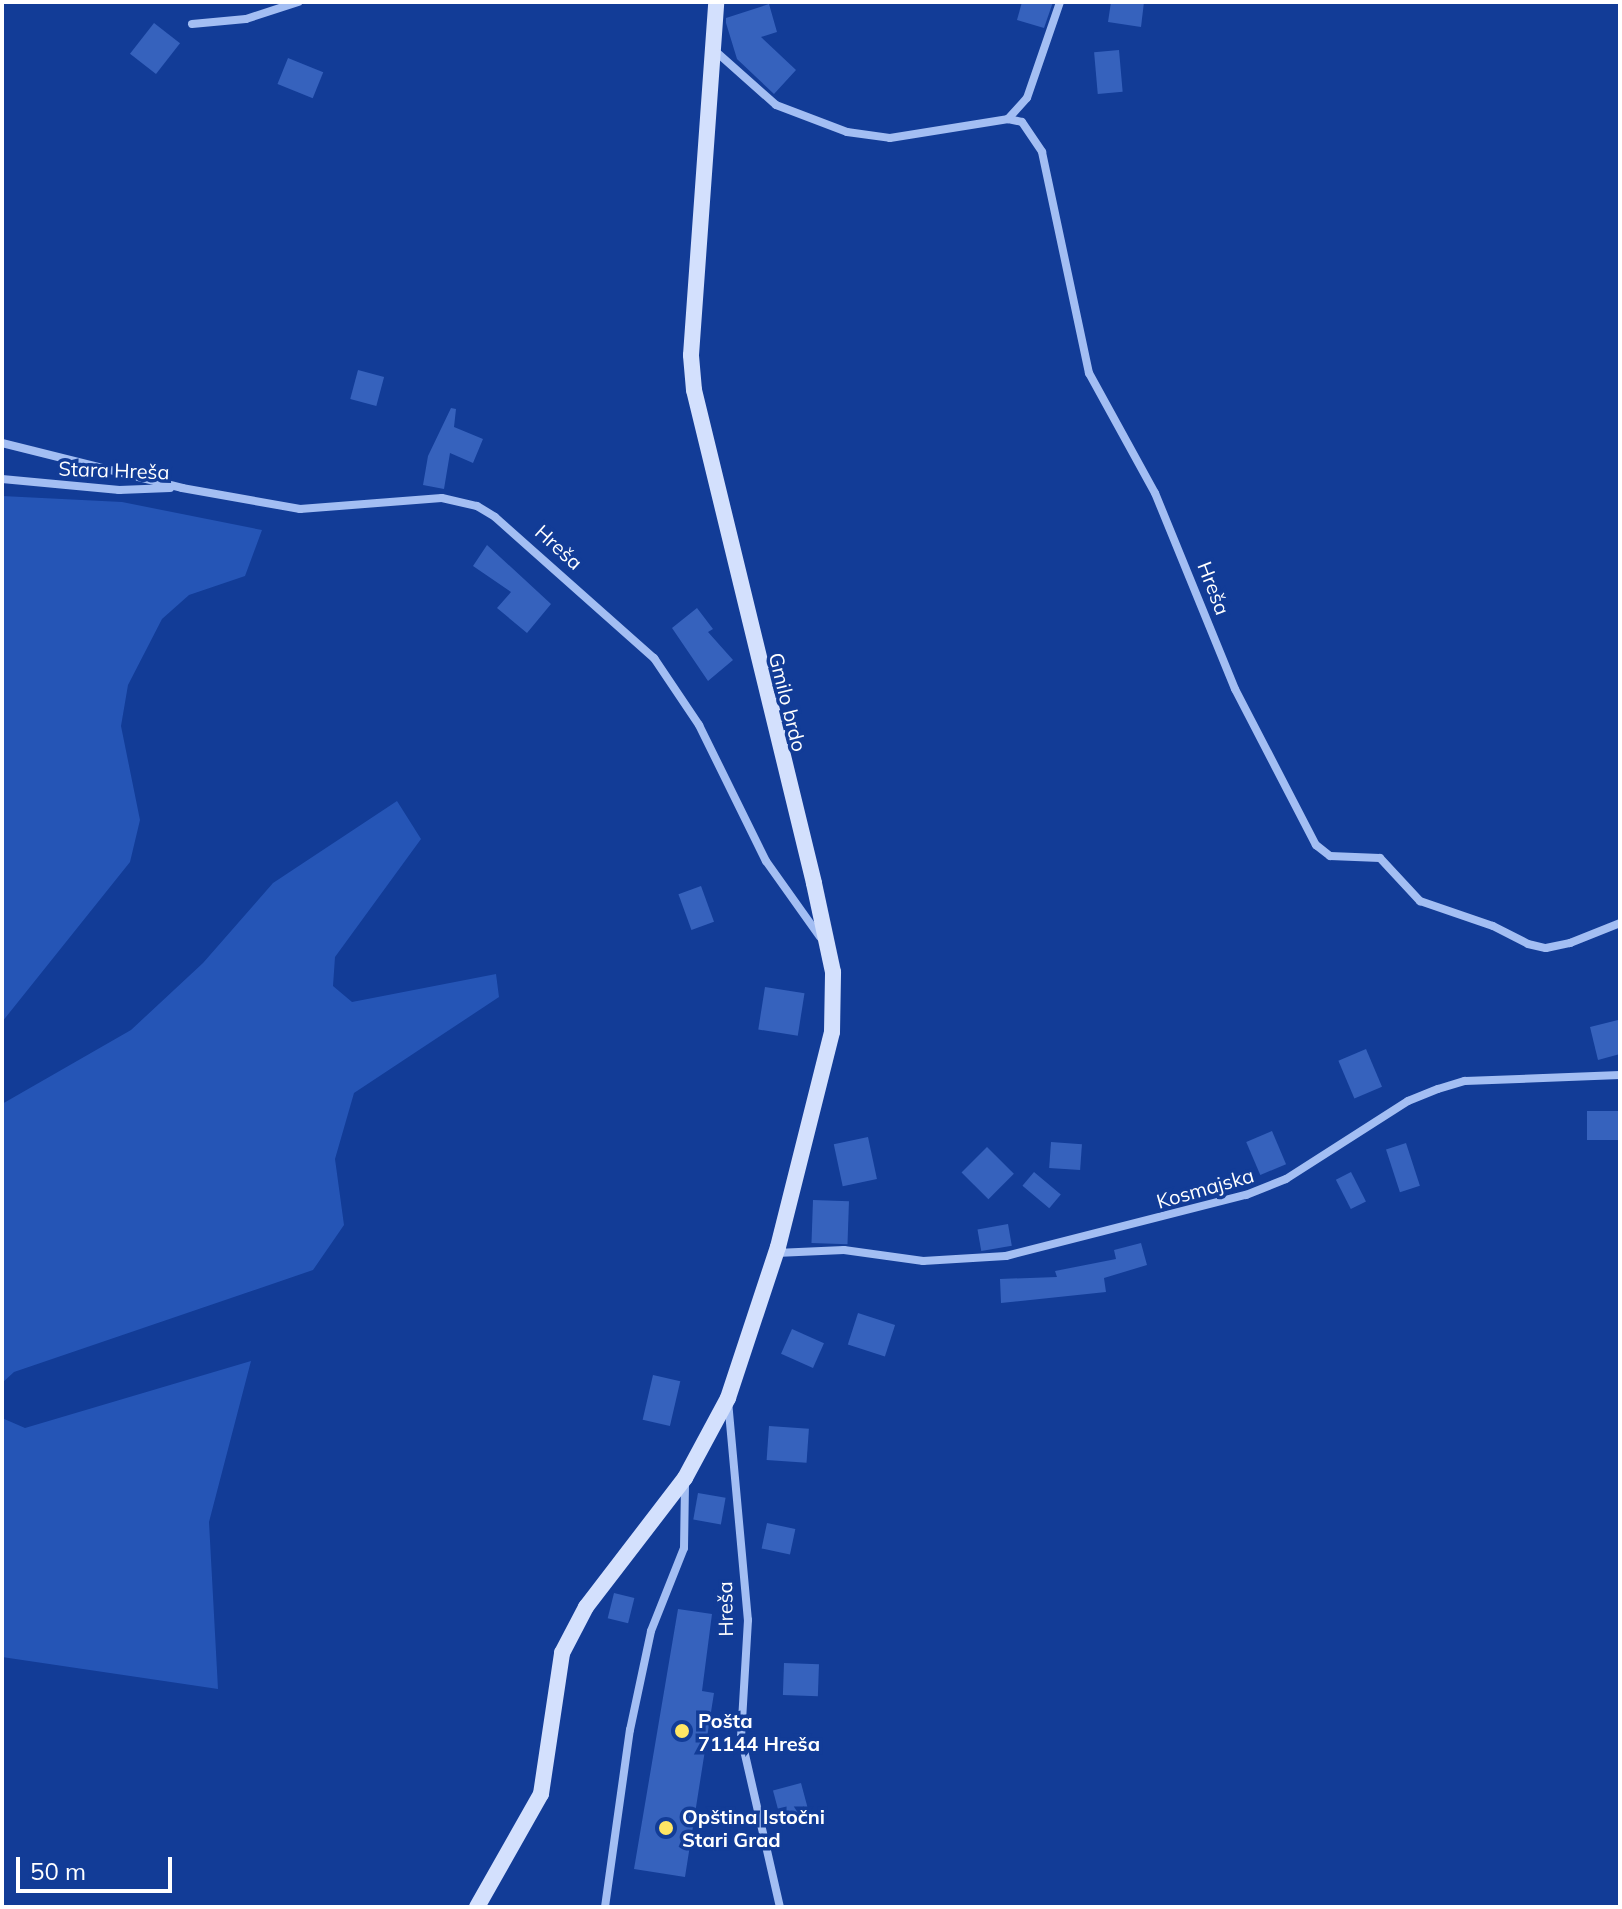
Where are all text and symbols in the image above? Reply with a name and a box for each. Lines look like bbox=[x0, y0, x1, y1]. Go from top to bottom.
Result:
street label: Stara Hreša bbox=[58, 456, 170, 484]
street label: Hreša bbox=[530, 520, 588, 574]
street label: Hreša bbox=[1193, 558, 1235, 618]
street label: Gmilo brdo bbox=[764, 650, 812, 754]
street label: Kosmajska bbox=[1154, 1163, 1256, 1213]
street label: Hreša bbox=[713, 1581, 737, 1637]
place label: Pošta 71144 Hreša bbox=[698, 1708, 820, 1755]
marker: Pošta 71144 Hreša bbox=[673, 1722, 691, 1740]
place label: Opština Istočni Stari Grad bbox=[682, 1804, 825, 1851]
marker: Opština Istočni Stari Grad bbox=[657, 1819, 675, 1837]
scale bar bbox=[20, 1841, 176, 1891]
text: 50 m bbox=[30, 1856, 86, 1886]

